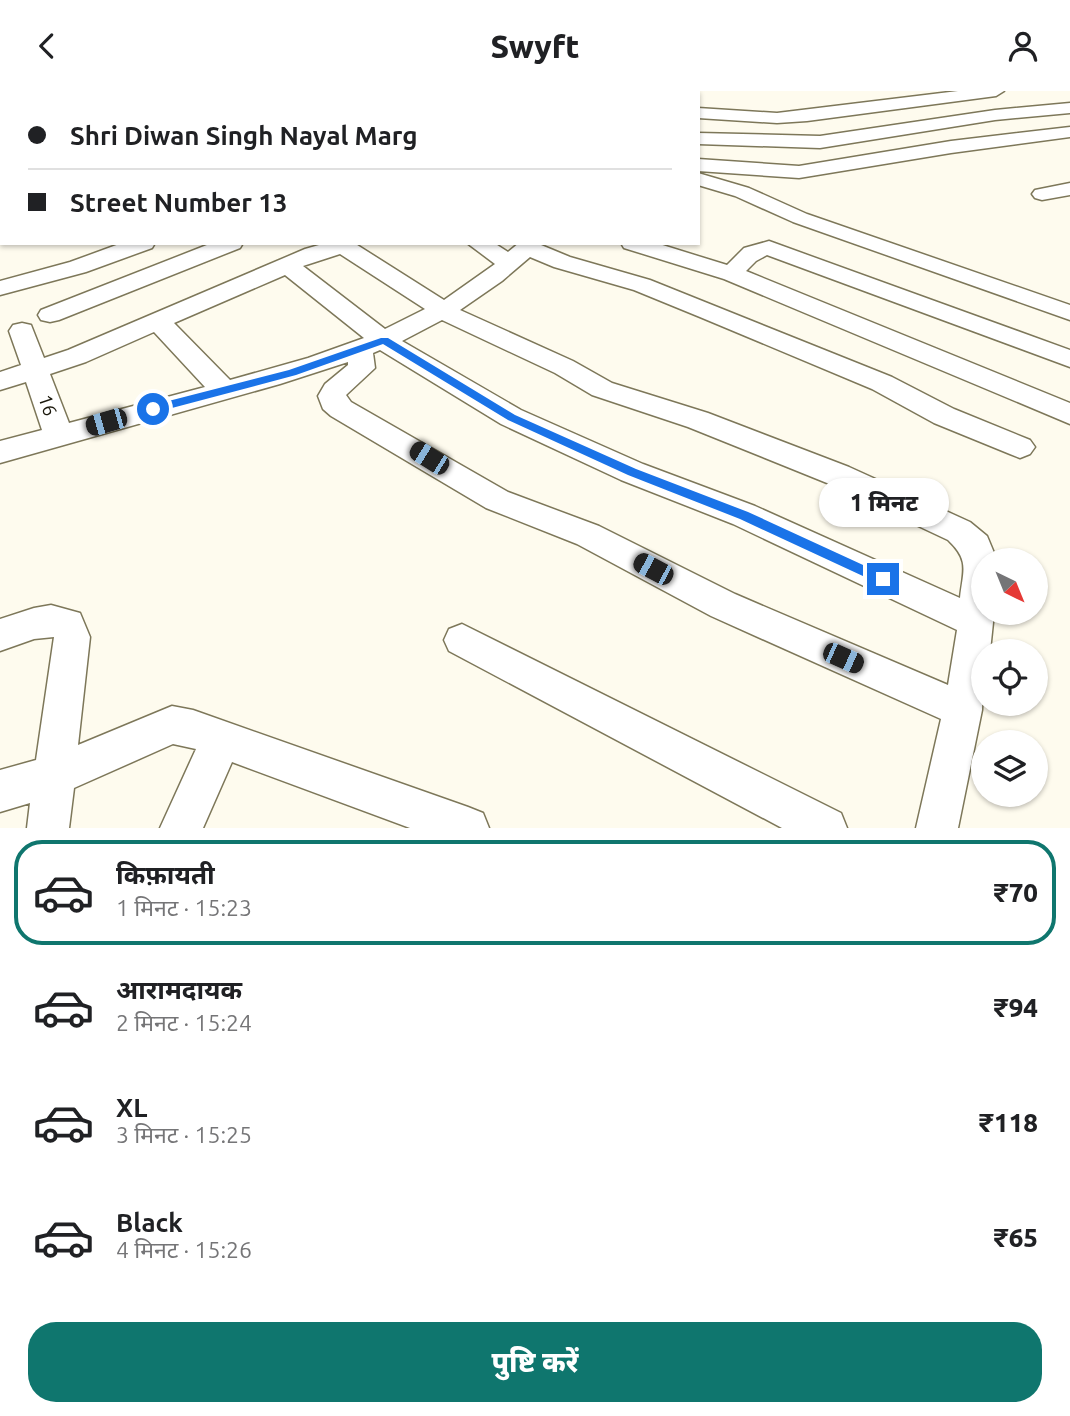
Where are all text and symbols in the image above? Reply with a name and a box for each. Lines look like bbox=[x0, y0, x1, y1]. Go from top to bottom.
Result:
icon: back bbox=[28, 27, 66, 65]
icon: person bbox=[1004, 27, 1042, 65]
text: Swyft bbox=[490, 28, 580, 64]
text: Shri Diwan Singh Nayal Marg bbox=[70, 121, 418, 150]
text: Street Number 13 bbox=[70, 188, 288, 217]
street label: 16 bbox=[34, 391, 62, 419]
route start bbox=[137, 393, 169, 425]
car bbox=[83, 406, 130, 438]
car bbox=[406, 438, 453, 478]
callout: 1 मिनट bbox=[818, 477, 948, 526]
text: 1 मिनट bbox=[850, 490, 918, 515]
north arrow bbox=[971, 548, 1048, 625]
map controls bbox=[971, 548, 1048, 807]
car bbox=[630, 550, 677, 588]
route end bbox=[867, 563, 899, 595]
button: locate bbox=[971, 639, 1048, 716]
car bbox=[820, 640, 867, 676]
button: layers bbox=[971, 730, 1048, 807]
text: किफ़ायती bbox=[116, 860, 215, 889]
icon: car bbox=[32, 861, 95, 924]
text: ₹70 bbox=[994, 878, 1038, 907]
text: 1 मिनट · 15:23 bbox=[116, 895, 252, 920]
text: आरामदायक bbox=[116, 975, 242, 1004]
icon: car bbox=[32, 976, 95, 1039]
text: ₹94 bbox=[994, 993, 1038, 1022]
text: 2 मिनट · 15:24 bbox=[116, 1010, 252, 1035]
icon: car bbox=[32, 1091, 95, 1154]
text: XL bbox=[116, 1093, 147, 1122]
text: ₹118 bbox=[979, 1108, 1038, 1137]
text: 3 मिनट · 15:25 bbox=[116, 1122, 252, 1147]
icon: car bbox=[32, 1206, 95, 1269]
text: Black bbox=[116, 1208, 183, 1237]
text: ₹65 bbox=[994, 1223, 1038, 1252]
text: 4 मिनट · 15:26 bbox=[116, 1237, 252, 1262]
button: पुष्टि करें bbox=[28, 1322, 1042, 1402]

